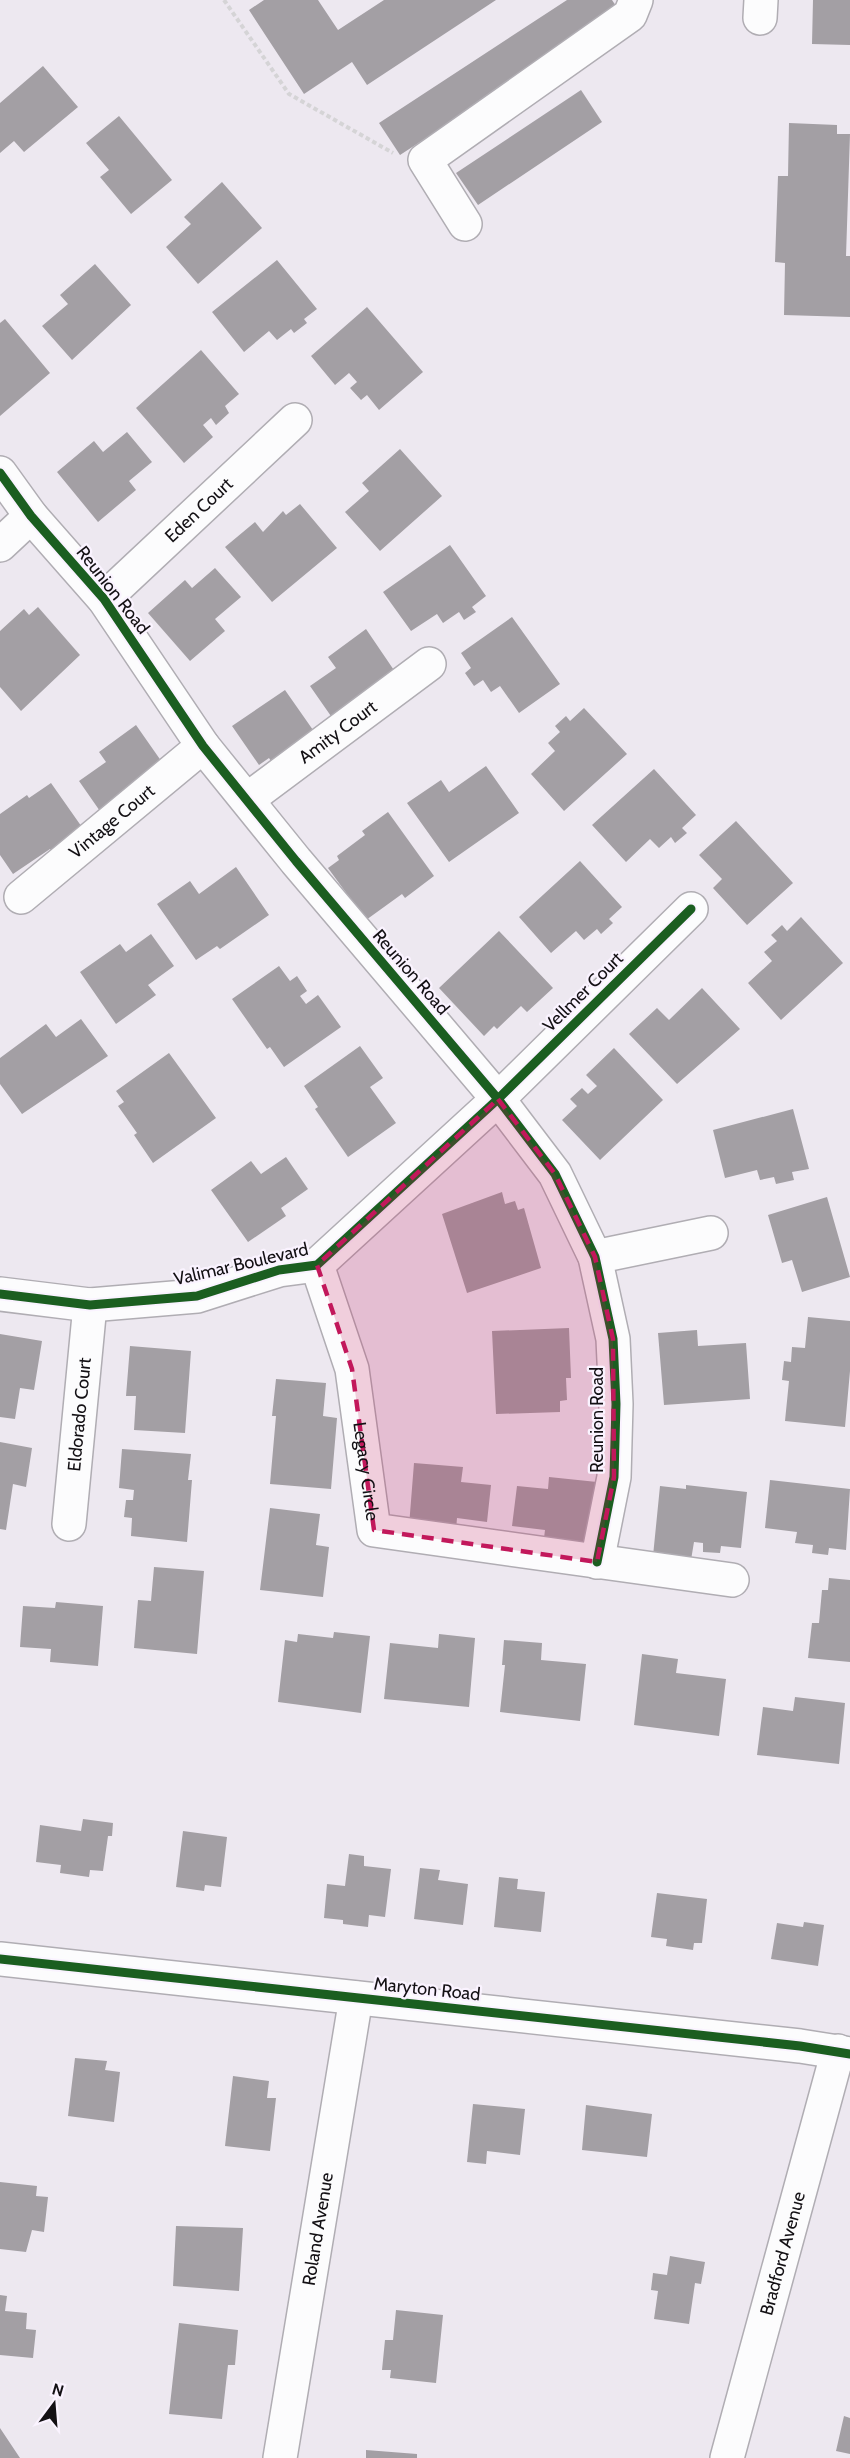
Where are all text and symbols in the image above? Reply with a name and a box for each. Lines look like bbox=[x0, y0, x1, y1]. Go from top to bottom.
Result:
street label: Eden Court bbox=[160, 473, 237, 547]
street label: Reunion Road bbox=[72, 541, 154, 639]
street label: Amity Court bbox=[294, 696, 381, 768]
street label: Vintage Court bbox=[65, 780, 159, 863]
street label: Reunion Road bbox=[368, 925, 454, 1019]
street label: Vellmer Court bbox=[538, 947, 628, 1037]
street label: Valimar Boulevard bbox=[172, 1238, 310, 1290]
street label: Eldorado Court bbox=[63, 1357, 96, 1472]
street label: Reunion Road bbox=[586, 1367, 608, 1473]
street label: Legacy Circle bbox=[348, 1421, 384, 1522]
street label: Maryton Road bbox=[373, 1972, 481, 2006]
street label: Roland Avenue bbox=[298, 2171, 338, 2287]
street label: Bradford Avenue bbox=[755, 2189, 810, 2318]
north arrow bbox=[24, 2374, 84, 2434]
text: N bbox=[50, 2379, 66, 2401]

